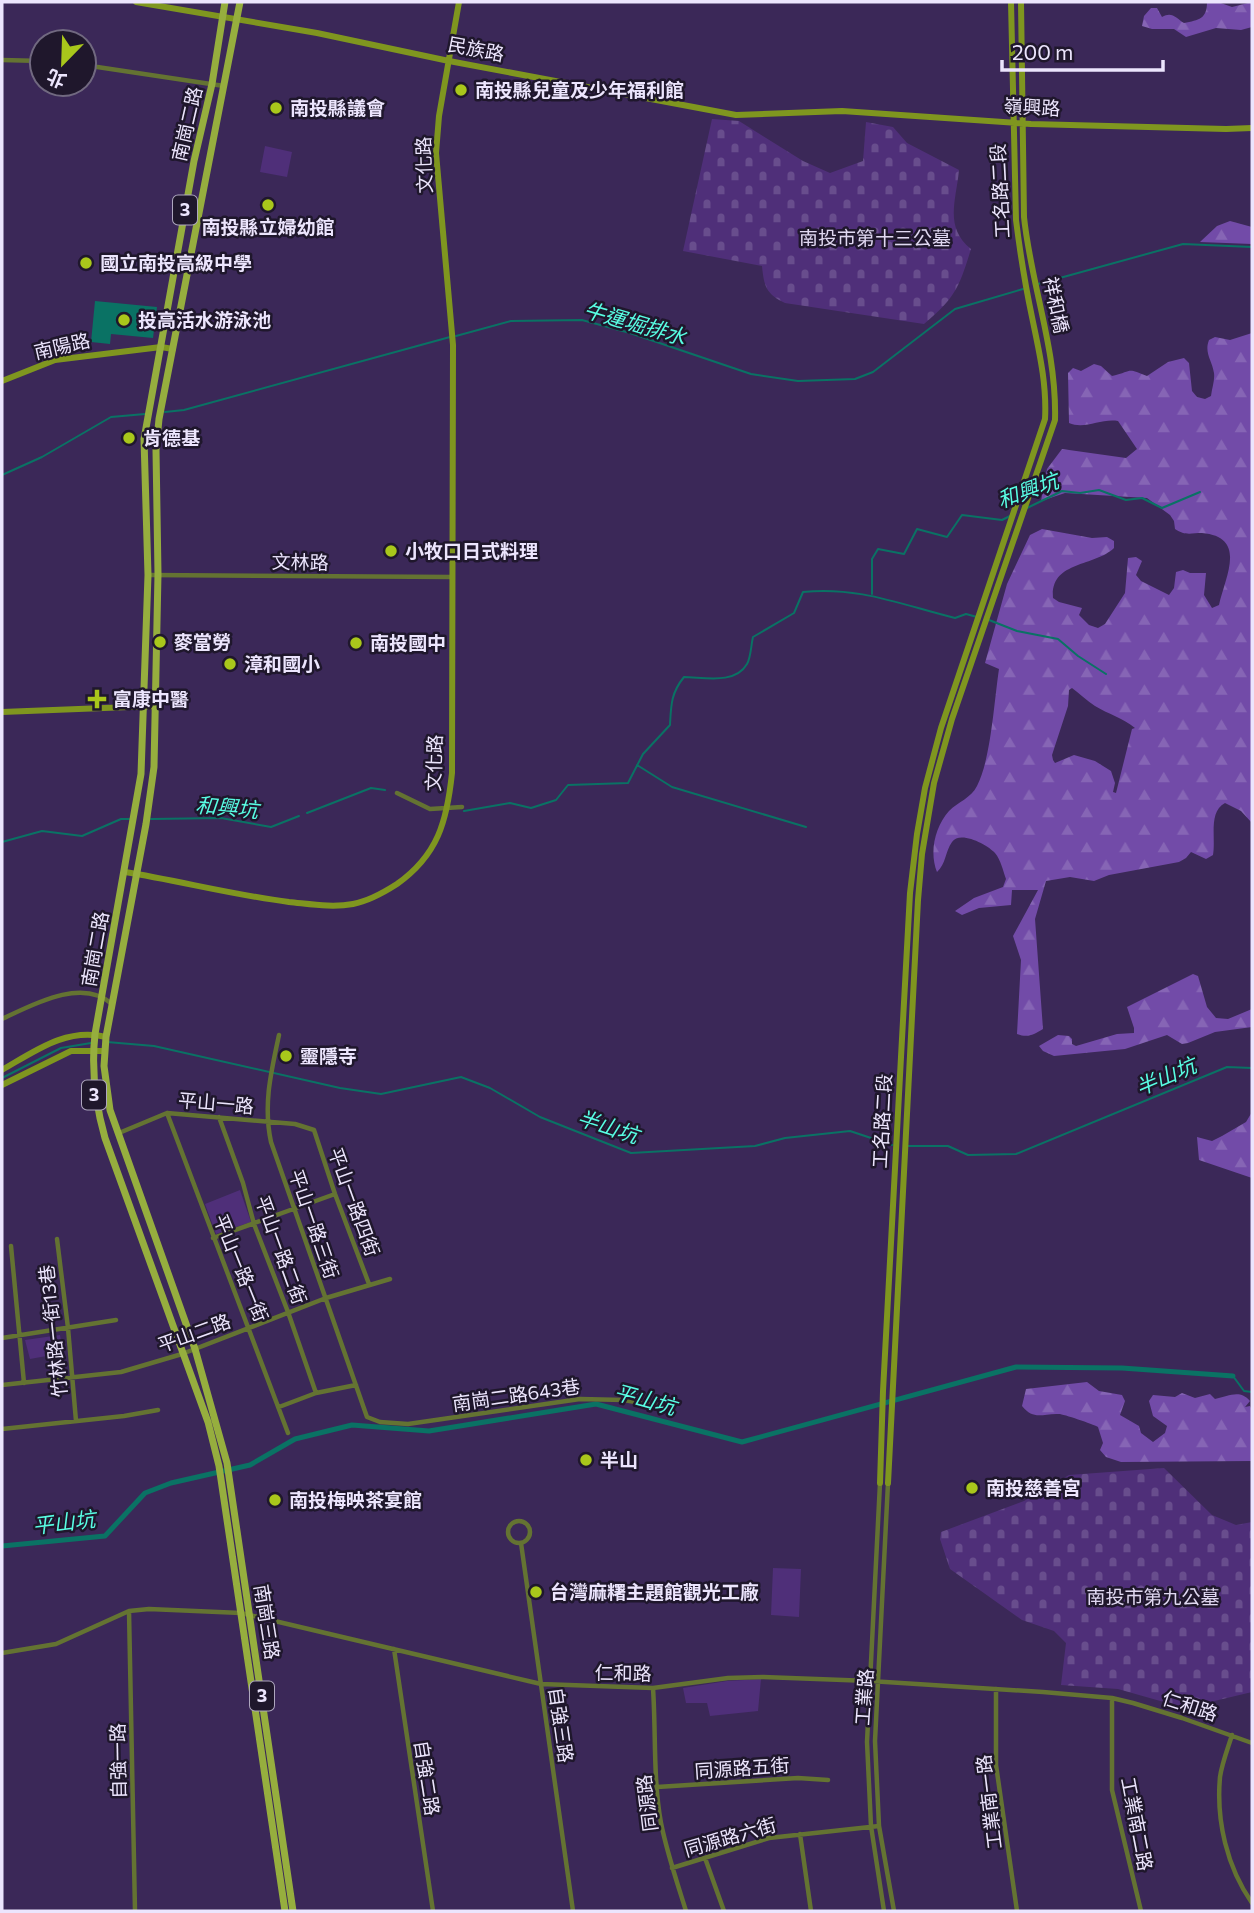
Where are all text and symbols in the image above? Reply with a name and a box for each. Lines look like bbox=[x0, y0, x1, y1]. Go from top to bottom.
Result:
north arrow bbox=[28, 28, 98, 98]
scale bar bbox=[1002, 28, 1163, 72]
street label: 民族路 bbox=[446, 32, 506, 65]
text: 200 m bbox=[1012, 39, 1073, 64]
text: 北 bbox=[43, 65, 69, 93]
place label: 南投縣兒童及少年福利館 bbox=[475, 78, 684, 101]
marker: 南投縣兒童及少年福利館 bbox=[453, 82, 469, 98]
street label: 南崗二路 bbox=[167, 84, 206, 164]
street label: 嶺興路 bbox=[1003, 94, 1061, 119]
place label: 南投縣議會 bbox=[290, 96, 385, 119]
marker: 南投縣議會 bbox=[268, 100, 284, 116]
street label: 文化路 bbox=[411, 136, 436, 194]
street label: 工名路二段 bbox=[986, 143, 1013, 239]
road number: 3 bbox=[173, 196, 197, 224]
marker: 南投縣立婦幼館 bbox=[260, 197, 276, 213]
place label: 南投縣立婦幼館 bbox=[201, 215, 335, 238]
park label: 南投市第十三公墓 bbox=[799, 226, 951, 249]
place label: 國立南投高級中學 bbox=[100, 251, 252, 274]
marker: 國立南投高級中學 bbox=[78, 255, 94, 271]
street label: 祥和橋 bbox=[1039, 275, 1074, 335]
water label: 牛運堀排水 bbox=[582, 296, 690, 349]
place label: 投高活水游泳池 bbox=[138, 308, 271, 331]
marker: 投高活水游泳池 bbox=[116, 312, 132, 328]
street label: 南陽路 bbox=[32, 328, 92, 363]
place label: 肯德基 bbox=[143, 426, 201, 449]
marker: 肯德基 bbox=[121, 430, 137, 446]
water label: 和興坑 bbox=[994, 466, 1064, 512]
place label: 小牧口日式料理 bbox=[405, 539, 538, 562]
marker: 小牧口日式料理 bbox=[383, 543, 399, 559]
street label: 文林路 bbox=[271, 550, 329, 573]
place label: 麥當勞 bbox=[174, 630, 231, 653]
place label: 南投國中 bbox=[370, 631, 446, 654]
marker: 麥當勞 bbox=[152, 634, 168, 650]
marker: 南投國中 bbox=[348, 635, 364, 651]
place label: 漳和國小 bbox=[244, 652, 320, 675]
marker: 漳和國小 bbox=[222, 656, 238, 672]
place label: 富康中醫 bbox=[113, 687, 189, 710]
marker: 富康中醫 bbox=[87, 689, 107, 709]
street label: 文化路 bbox=[421, 734, 446, 792]
water label: 和興坑 bbox=[195, 791, 263, 822]
street label: 南崗二路 bbox=[77, 909, 112, 988]
place label: 靈隱寺 bbox=[300, 1044, 357, 1067]
marker: 靈隱寺 bbox=[278, 1048, 294, 1064]
water label: 半山坑 bbox=[1132, 1051, 1202, 1099]
street label: 工名路二段 bbox=[868, 1073, 895, 1169]
road number: 3 bbox=[82, 1080, 106, 1110]
street label: 平山一路 bbox=[177, 1088, 255, 1117]
water label: 半山坑 bbox=[575, 1104, 645, 1148]
street label: 平山一路四街 bbox=[324, 1144, 385, 1259]
street label: 平山一路三街 bbox=[285, 1166, 344, 1281]
street label: 平山一路二街 bbox=[251, 1192, 312, 1307]
street label: 平山一路一街 bbox=[209, 1211, 273, 1325]
street label: 竹林路一街13巷 bbox=[34, 1264, 71, 1398]
street label: 平山二路 bbox=[154, 1309, 233, 1356]
street label: 南崗二路643巷 bbox=[451, 1374, 581, 1415]
water label: 平山坑 bbox=[612, 1378, 682, 1420]
place label: 半山 bbox=[600, 1448, 638, 1471]
marker: 半山 bbox=[578, 1452, 594, 1468]
place label: 南投慈善宮 bbox=[986, 1476, 1081, 1499]
marker: 南投慈善宮 bbox=[964, 1480, 980, 1496]
place label: 南投梅映茶宴館 bbox=[289, 1488, 422, 1511]
marker: 南投梅映茶宴館 bbox=[267, 1492, 283, 1508]
water label: 平山坑 bbox=[31, 1505, 100, 1538]
place label: 台灣麻糬主題館觀光工廠 bbox=[550, 1580, 759, 1603]
street label: 南崗三路 bbox=[250, 1583, 285, 1661]
marker: 台灣麻糬主題館觀光工廠 bbox=[528, 1584, 544, 1600]
park label: 南投市第九公墓 bbox=[1086, 1585, 1220, 1608]
street label: 仁和路 bbox=[594, 1661, 652, 1684]
street label: 工業路 bbox=[850, 1668, 877, 1726]
road number: 3 bbox=[250, 1681, 274, 1710]
street label: 自強三路 bbox=[545, 1686, 578, 1764]
street label: 仁和路 bbox=[1159, 1686, 1221, 1725]
street label: 自強一路 bbox=[105, 1723, 130, 1799]
street label: 自強二路 bbox=[410, 1739, 445, 1817]
street label: 同源路五街 bbox=[694, 1753, 790, 1782]
street label: 工業南一路 bbox=[971, 1754, 1006, 1851]
street label: 同源路 bbox=[632, 1773, 661, 1833]
street label: 工業南二路 bbox=[1117, 1775, 1158, 1873]
street label: 同源路六街 bbox=[681, 1812, 779, 1861]

